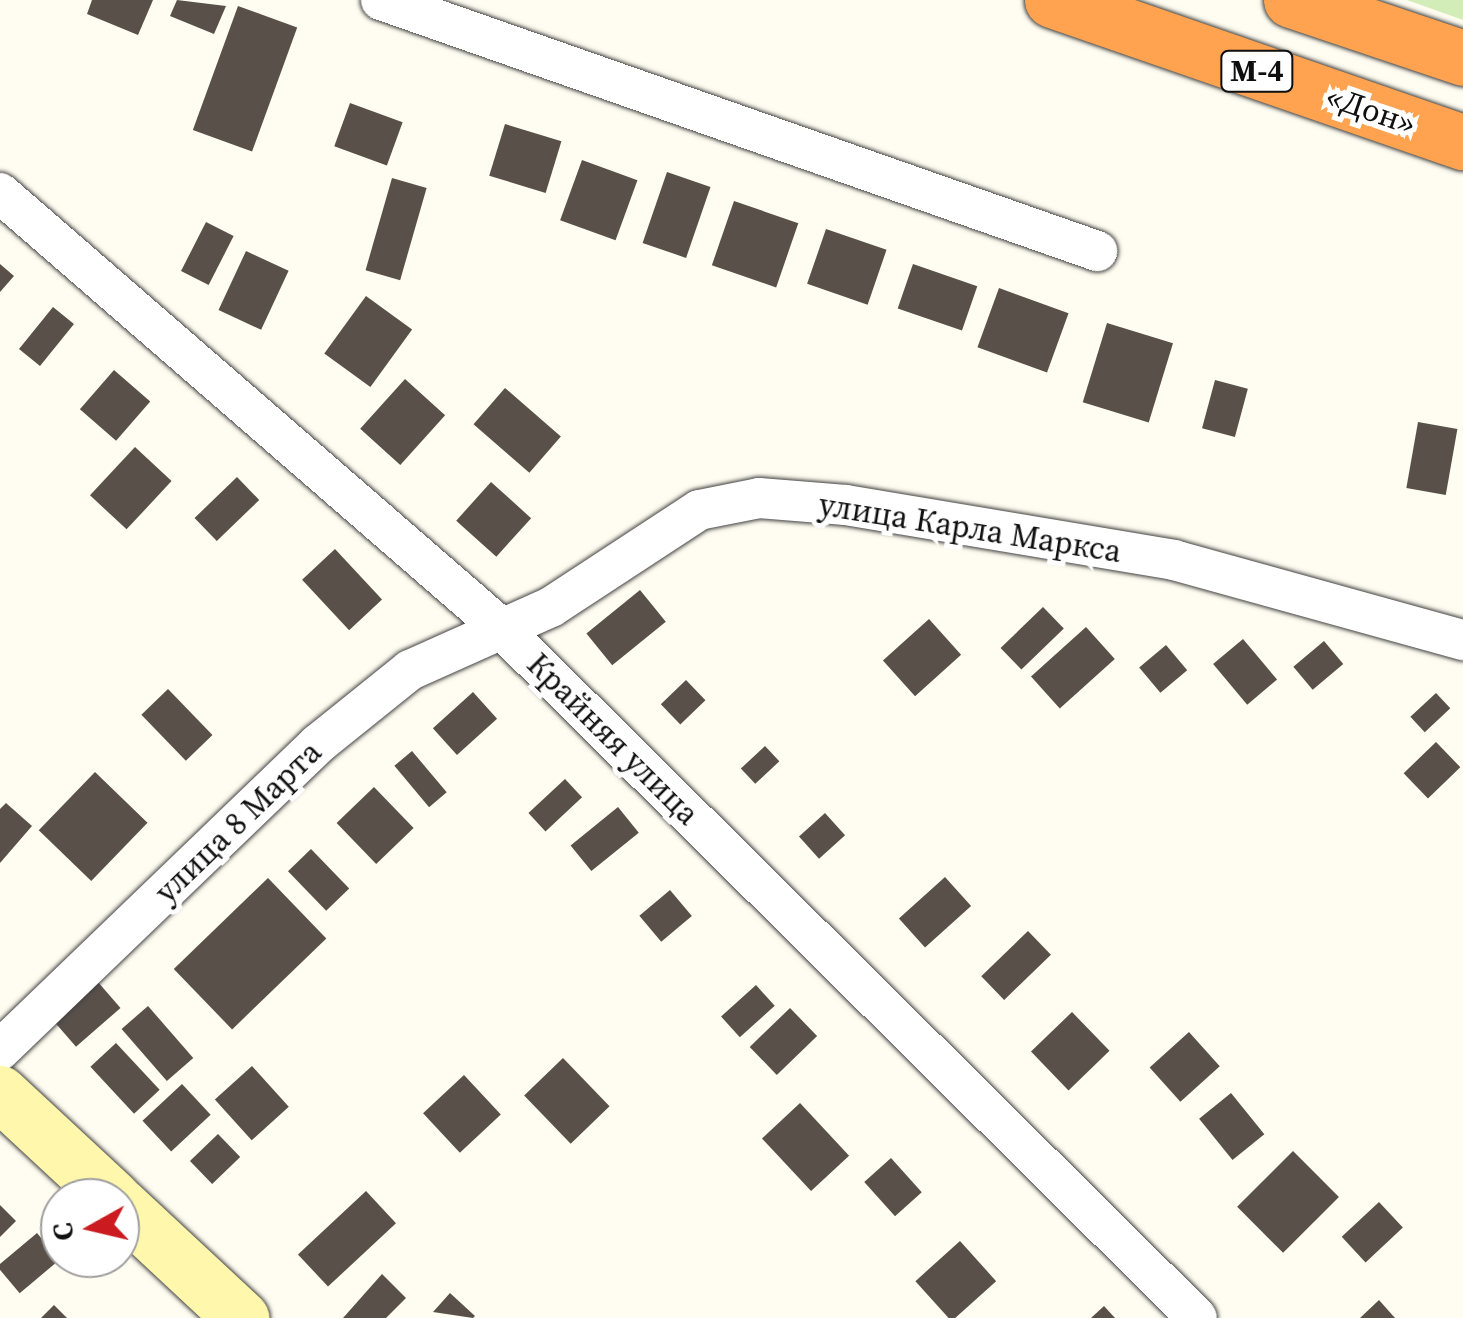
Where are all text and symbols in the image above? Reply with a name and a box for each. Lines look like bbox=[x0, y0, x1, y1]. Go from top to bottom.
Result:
road number: М-4 bbox=[1220, 46, 1294, 96]
street label: «Дон» bbox=[1322, 77, 1420, 143]
street label: улица Карла Маркса bbox=[816, 485, 1124, 571]
street label: Крайняя улица bbox=[519, 645, 707, 833]
street label: улица 8 Марта bbox=[147, 733, 329, 911]
north arrow bbox=[40, 1178, 140, 1278]
text: С bbox=[42, 1221, 82, 1243]

